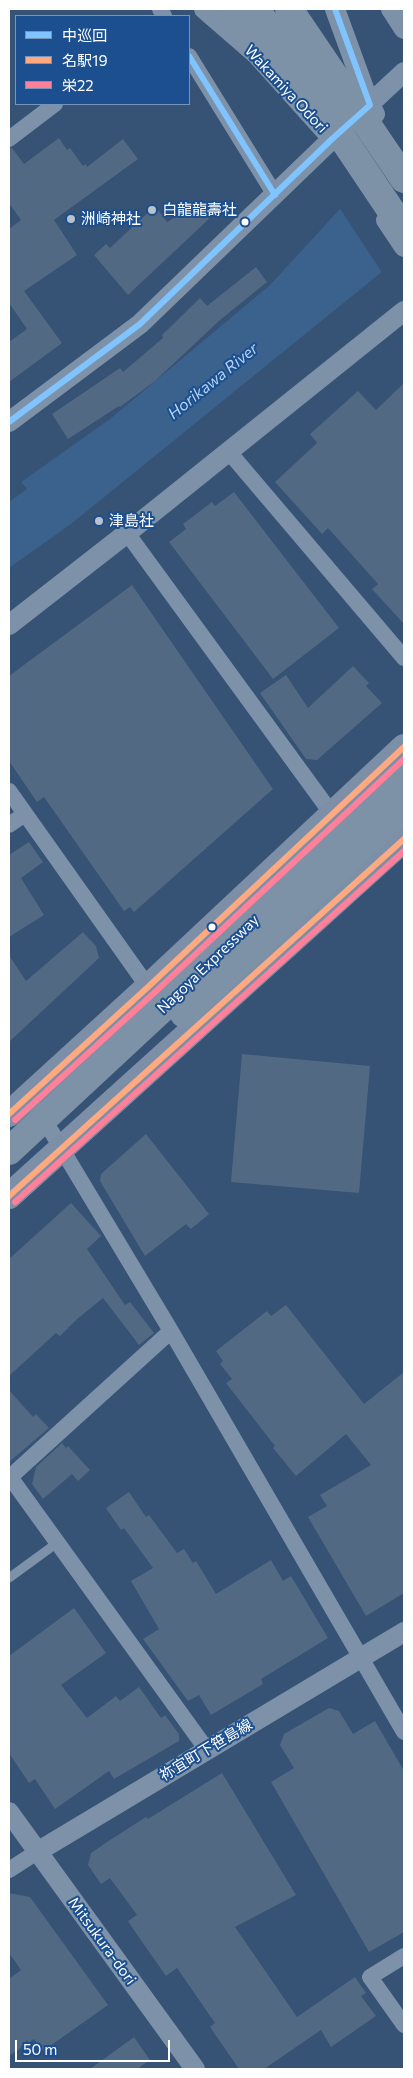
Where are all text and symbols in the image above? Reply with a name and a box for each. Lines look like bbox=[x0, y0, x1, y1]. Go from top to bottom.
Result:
legend bbox=[15, 15, 190, 105]
text: 中巡回 bbox=[62, 26, 107, 44]
street label: Wakamiya Odori bbox=[241, 41, 331, 137]
text: 名駅19 bbox=[62, 51, 108, 69]
text: 栄22 bbox=[62, 76, 94, 94]
place label: 白龍龍壽社 bbox=[162, 201, 237, 219]
marker: 白龍龍壽社 bbox=[146, 204, 158, 216]
place label: 洲崎神社 bbox=[81, 210, 141, 228]
marker: 洲崎神社 bbox=[65, 213, 77, 225]
unlabelled marker bbox=[240, 217, 250, 227]
water label: Horikawa River bbox=[164, 339, 262, 423]
place label: 津島社 bbox=[109, 512, 154, 530]
marker: 津島社 bbox=[93, 515, 105, 527]
street label: Nagoya Expressway bbox=[153, 911, 263, 1017]
unlabelled marker bbox=[207, 922, 217, 932]
street label: 祢宜町下笹島線 bbox=[156, 1715, 256, 1785]
street label: Mitsukura-dori bbox=[64, 1894, 140, 1988]
scale bar bbox=[18, 2030, 172, 2062]
text: 50 m bbox=[23, 2040, 57, 2058]

